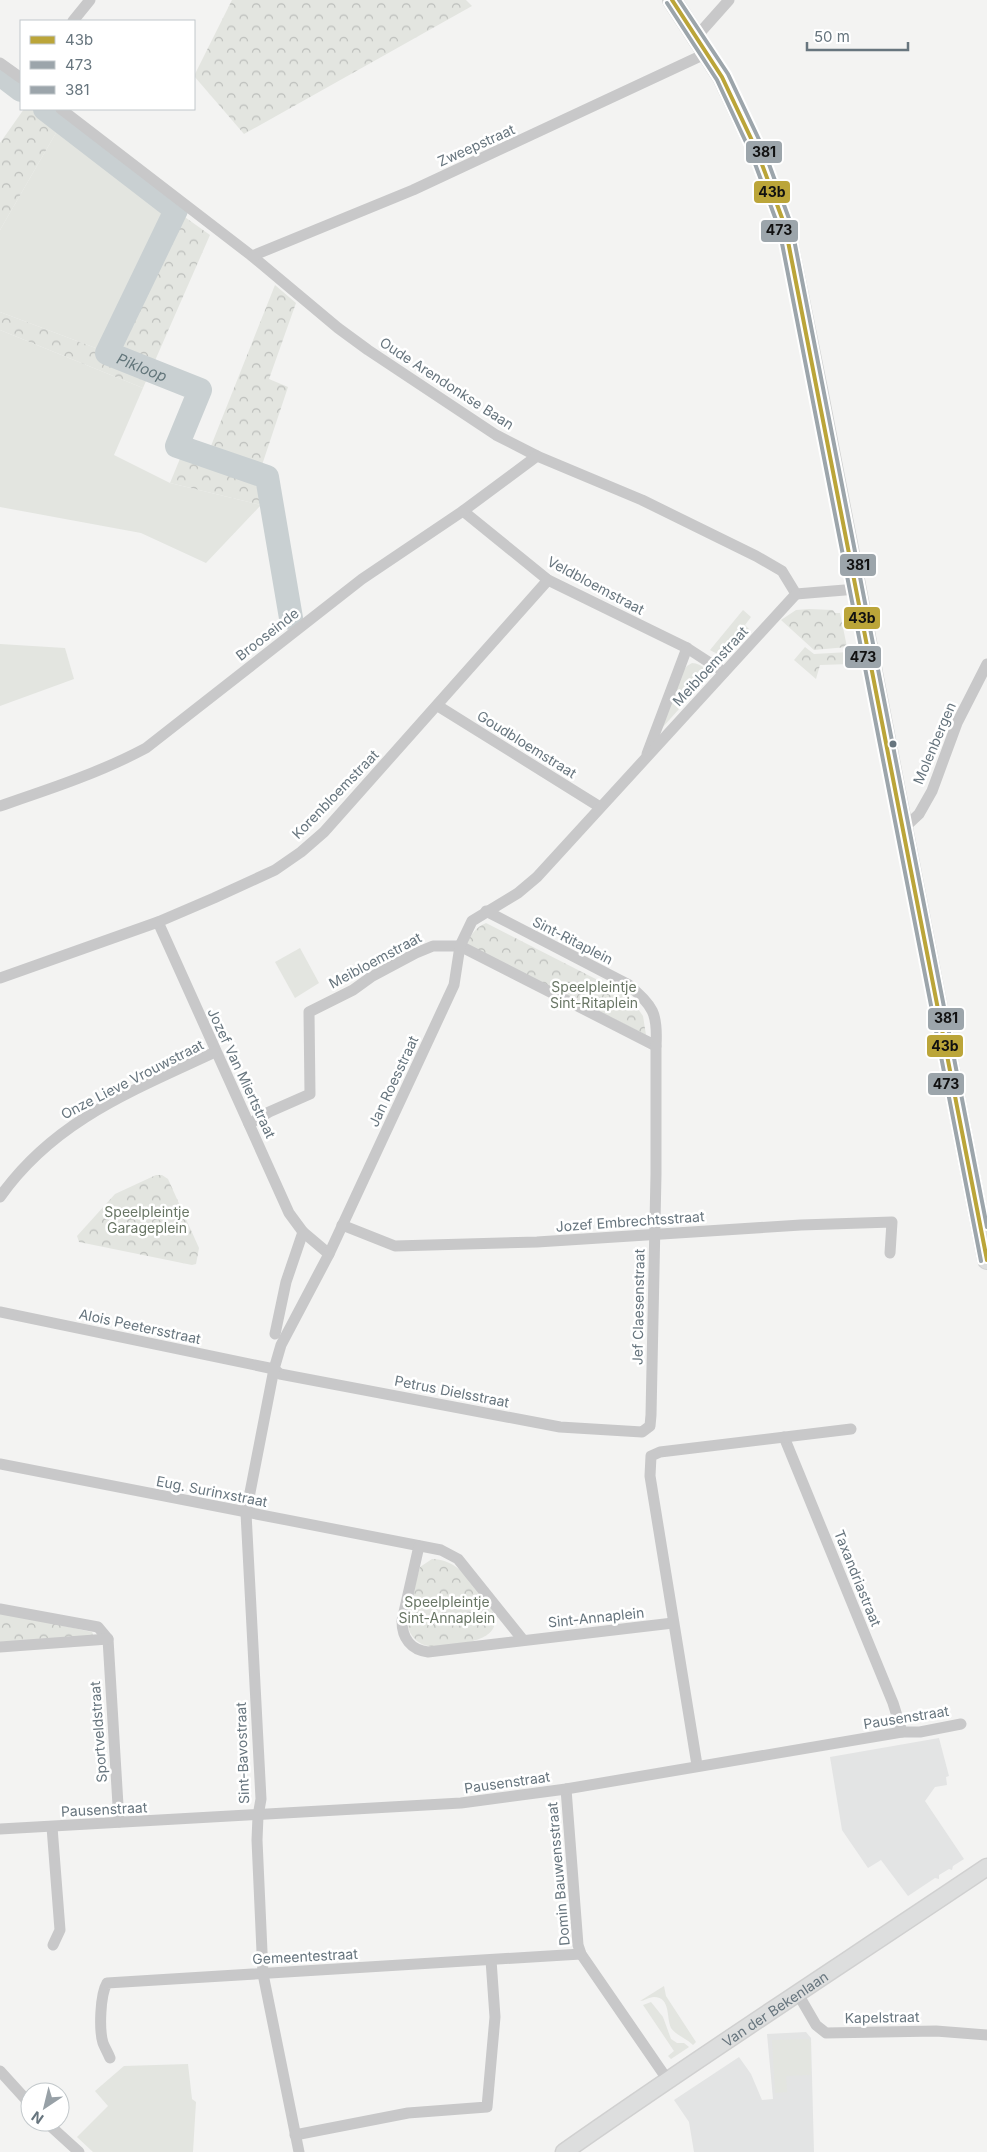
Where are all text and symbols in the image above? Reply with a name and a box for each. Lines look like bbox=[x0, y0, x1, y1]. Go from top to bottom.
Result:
legend bbox=[20, 20, 195, 110]
scale bar bbox=[807, 20, 908, 52]
text: 50 m bbox=[814, 27, 850, 46]
text: 43b bbox=[65, 30, 93, 49]
text: 473 bbox=[65, 55, 92, 74]
text: 381 bbox=[65, 80, 90, 99]
street label: Zweepstraat bbox=[435, 120, 517, 170]
line badge: 381 bbox=[745, 140, 783, 164]
text: 381 bbox=[752, 143, 776, 160]
line badge: 43b bbox=[753, 180, 791, 204]
text: 43b bbox=[758, 183, 786, 200]
line badge: 473 bbox=[760, 219, 799, 243]
text: 473 bbox=[766, 221, 792, 238]
street label: Oude Arendonkse Baan bbox=[377, 333, 517, 433]
water label: Pikloop bbox=[114, 348, 170, 385]
street label: Veldbloemstraat bbox=[545, 552, 648, 618]
line badge: 381 bbox=[839, 553, 877, 577]
text: 381 bbox=[846, 556, 870, 573]
street label: Brooseinde bbox=[232, 604, 302, 664]
line badge: 43b bbox=[843, 606, 881, 630]
text: 43b bbox=[848, 609, 876, 626]
street label: Meibloemstraat bbox=[669, 622, 751, 709]
line badge: 473 bbox=[844, 645, 882, 669]
text: 473 bbox=[850, 648, 876, 665]
street label: Molenbergen bbox=[909, 699, 959, 787]
street label: Goudbloemstraat bbox=[474, 707, 580, 782]
unlabelled marker bbox=[888, 739, 898, 749]
street label: Korenbloemstraat bbox=[288, 746, 382, 842]
street label: Sint-Ritaplein bbox=[530, 912, 616, 968]
street label: Meibloemstraat bbox=[326, 928, 425, 992]
park label: Speelpleintje Sint-Ritaplein bbox=[550, 978, 638, 1011]
street label: Jozef Van Miertstraat bbox=[204, 1005, 280, 1141]
line badge: 381 bbox=[927, 1007, 965, 1031]
text: 381 bbox=[934, 1009, 958, 1026]
street label: Jan Roesstraat bbox=[365, 1032, 422, 1129]
line badge: 43b bbox=[926, 1034, 964, 1058]
street label: Onze Lieve Vrouwstraat bbox=[58, 1035, 207, 1122]
text: 43b bbox=[931, 1037, 959, 1054]
line badge: 473 bbox=[927, 1072, 965, 1096]
text: 473 bbox=[933, 1075, 959, 1092]
park label: Speelpleintje Garageplein bbox=[104, 1203, 190, 1236]
street label: Jozef Embrechtsstraat bbox=[555, 1207, 705, 1235]
street label: Jef Claesenstraat bbox=[628, 1248, 648, 1365]
street label: Alois Peetersstraat bbox=[78, 1305, 203, 1347]
street label: Petrus Dielsstraat bbox=[393, 1372, 511, 1411]
street label: Eug. Surinxstraat bbox=[155, 1472, 269, 1510]
street label: Taxandriastraat bbox=[831, 1527, 885, 1629]
park label: Speelpleintje Sint-Annaplein bbox=[399, 1593, 495, 1626]
street label: Sint-Annaplein bbox=[547, 1603, 645, 1631]
street label: Sportveldstraat bbox=[86, 1680, 110, 1783]
street label: Sint-Bavostraat bbox=[232, 1701, 252, 1804]
street label: Pausenstraat bbox=[862, 1702, 950, 1732]
street label: Pausenstraat bbox=[463, 1768, 551, 1796]
street label: Pausenstraat bbox=[60, 1798, 148, 1820]
street label: Domin Bauwensstraat bbox=[543, 1801, 573, 1947]
street label: Gemeentestraat bbox=[252, 1945, 359, 1967]
street label: Van der Bekenlaan bbox=[719, 1967, 831, 2050]
street label: Kapelstraat bbox=[844, 2008, 920, 2026]
north arrow bbox=[20, 2082, 70, 2132]
text: N bbox=[28, 2108, 47, 2128]

